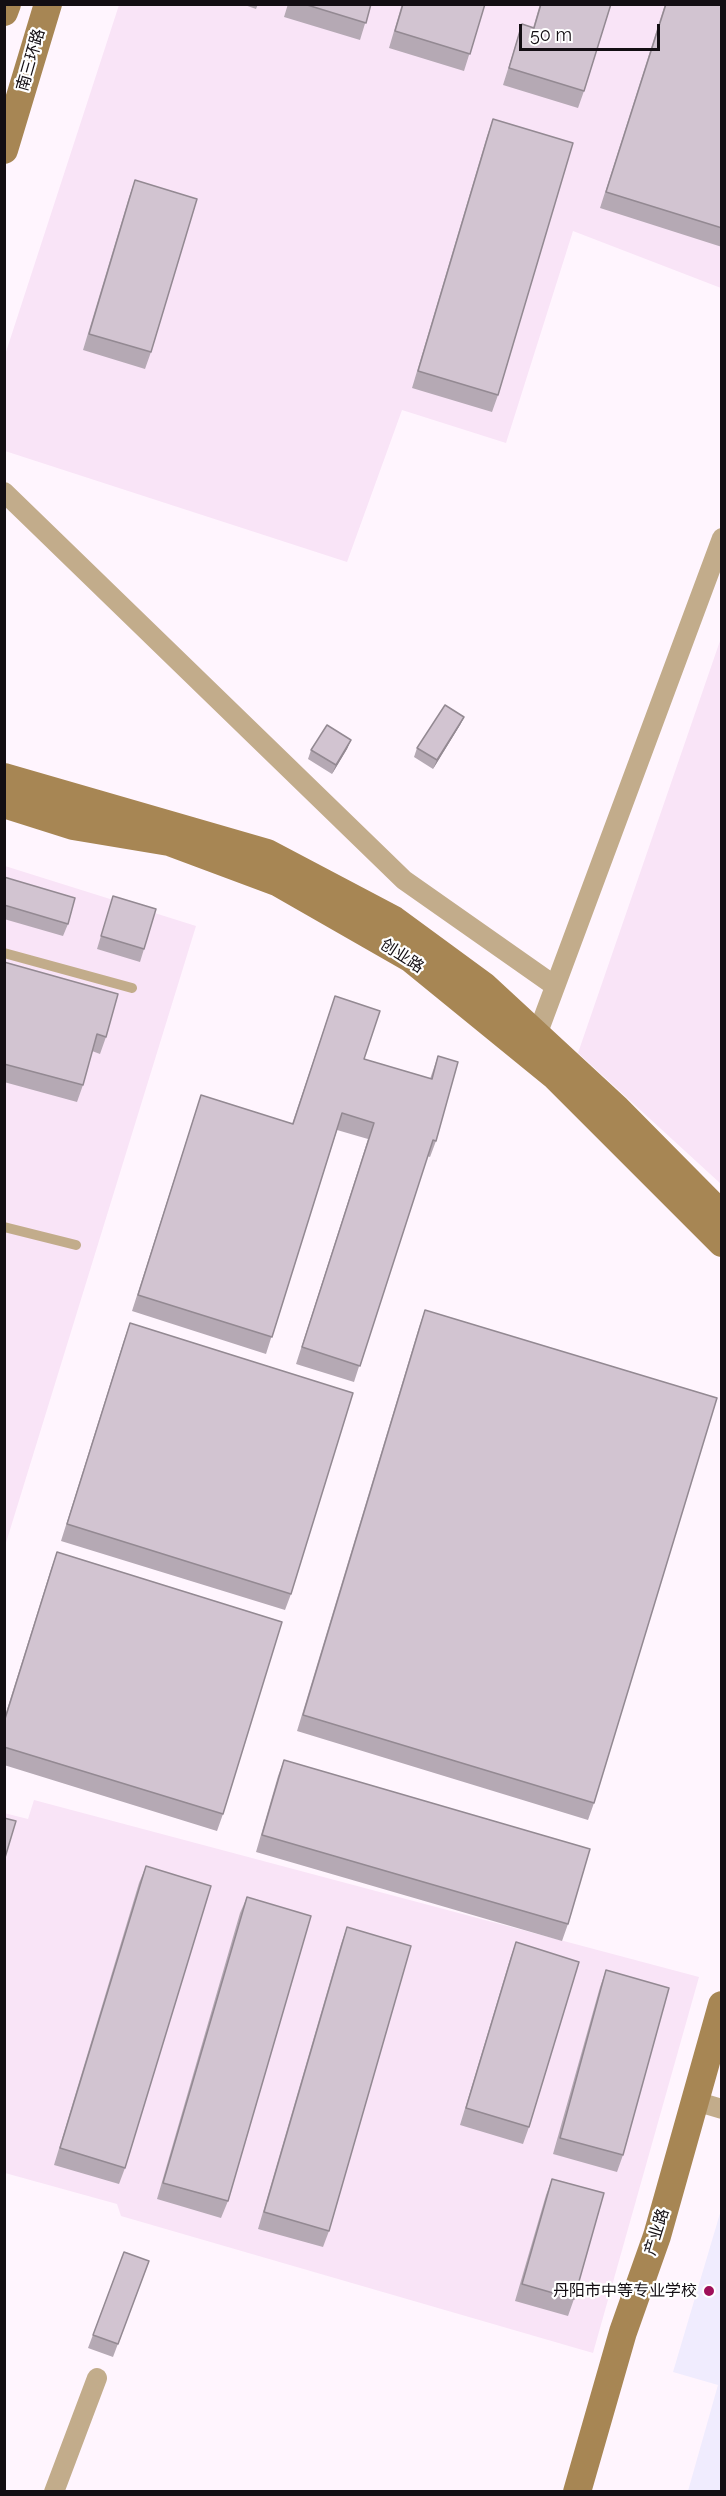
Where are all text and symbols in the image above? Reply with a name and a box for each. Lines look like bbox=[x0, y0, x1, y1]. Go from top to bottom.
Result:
scale bar bbox=[522, 12, 663, 50]
text: 50 m bbox=[530, 24, 572, 45]
street label: 南三环路 bbox=[13, 27, 49, 93]
street label: 创业路 bbox=[377, 935, 427, 977]
street label: 产业路 bbox=[641, 2206, 673, 2258]
place label: 丹阳市中等专业学校 bbox=[553, 2281, 697, 2301]
marker: 丹阳市中等专业学校 bbox=[702, 2284, 716, 2298]

